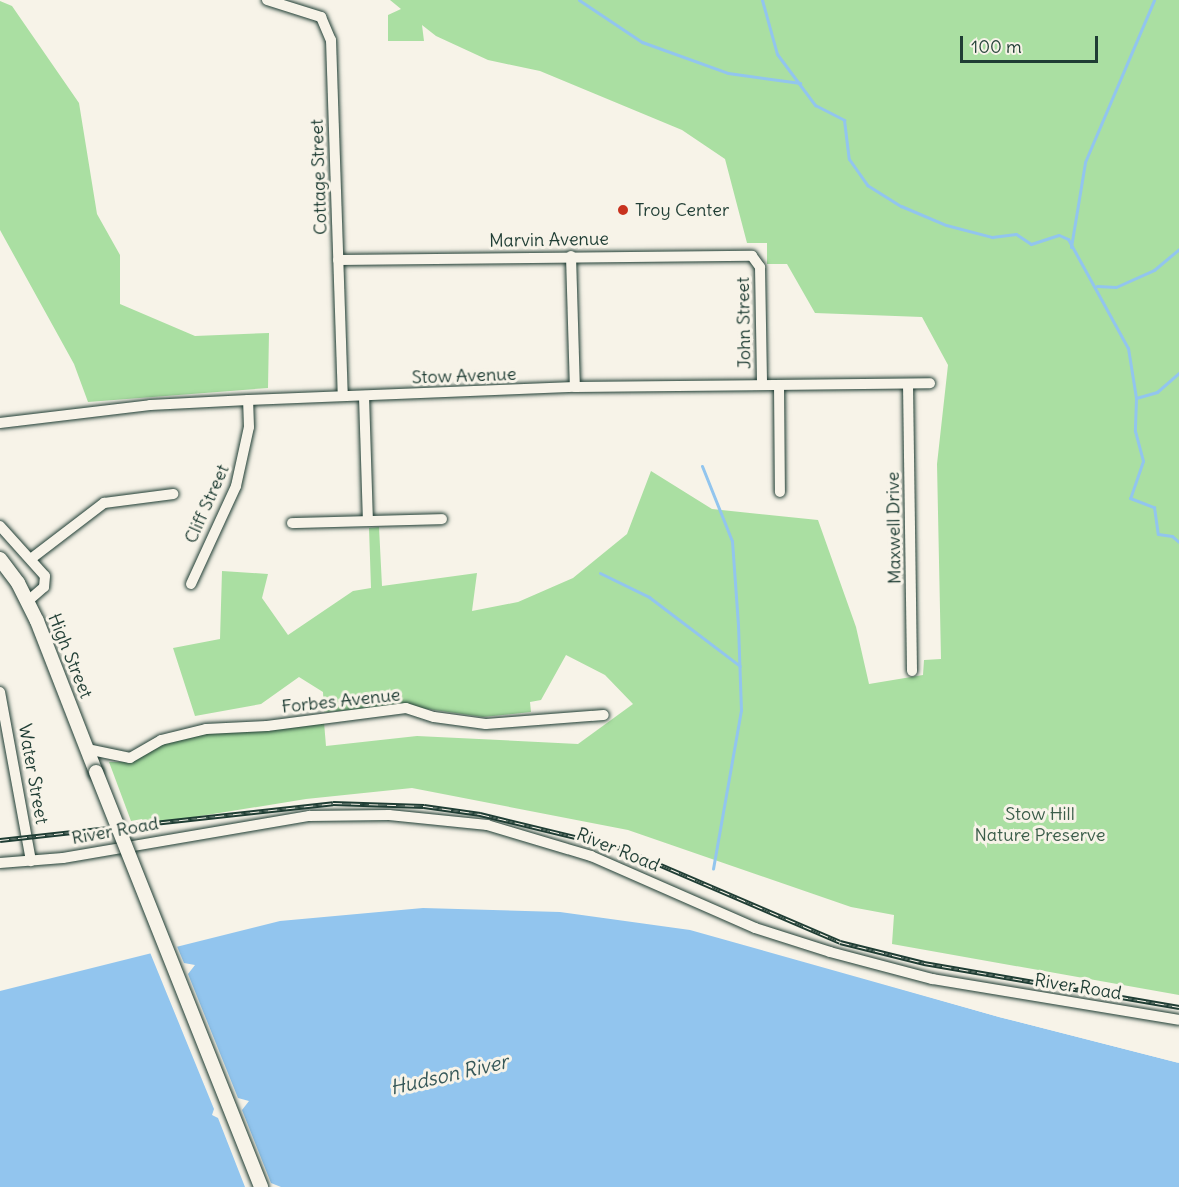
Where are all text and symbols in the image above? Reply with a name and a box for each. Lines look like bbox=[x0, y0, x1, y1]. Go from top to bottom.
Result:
scale bar bbox=[963, 24, 1101, 62]
text: 100 m bbox=[971, 35, 1022, 58]
street label: Cottage Street bbox=[306, 119, 332, 235]
place label: Troy Center bbox=[635, 199, 729, 221]
marker: Troy Center bbox=[616, 203, 630, 217]
street label: Marvin Avenue bbox=[489, 228, 609, 252]
street label: John Street bbox=[732, 277, 756, 369]
street label: Stow Avenue bbox=[411, 363, 517, 389]
street label: Cliff Street bbox=[180, 461, 234, 547]
street label: Maxwell Drive bbox=[882, 472, 906, 584]
street label: High Street bbox=[43, 610, 97, 702]
street label: Forbes Avenue bbox=[281, 684, 401, 718]
street label: Water Street bbox=[14, 722, 52, 826]
park label: Stow Hill Nature Preserve bbox=[975, 804, 1105, 846]
street label: River Road bbox=[70, 813, 160, 849]
street label: River Road bbox=[573, 824, 663, 876]
street label: River Road bbox=[1033, 969, 1123, 1005]
water label: Hudson River bbox=[388, 1049, 510, 1099]

